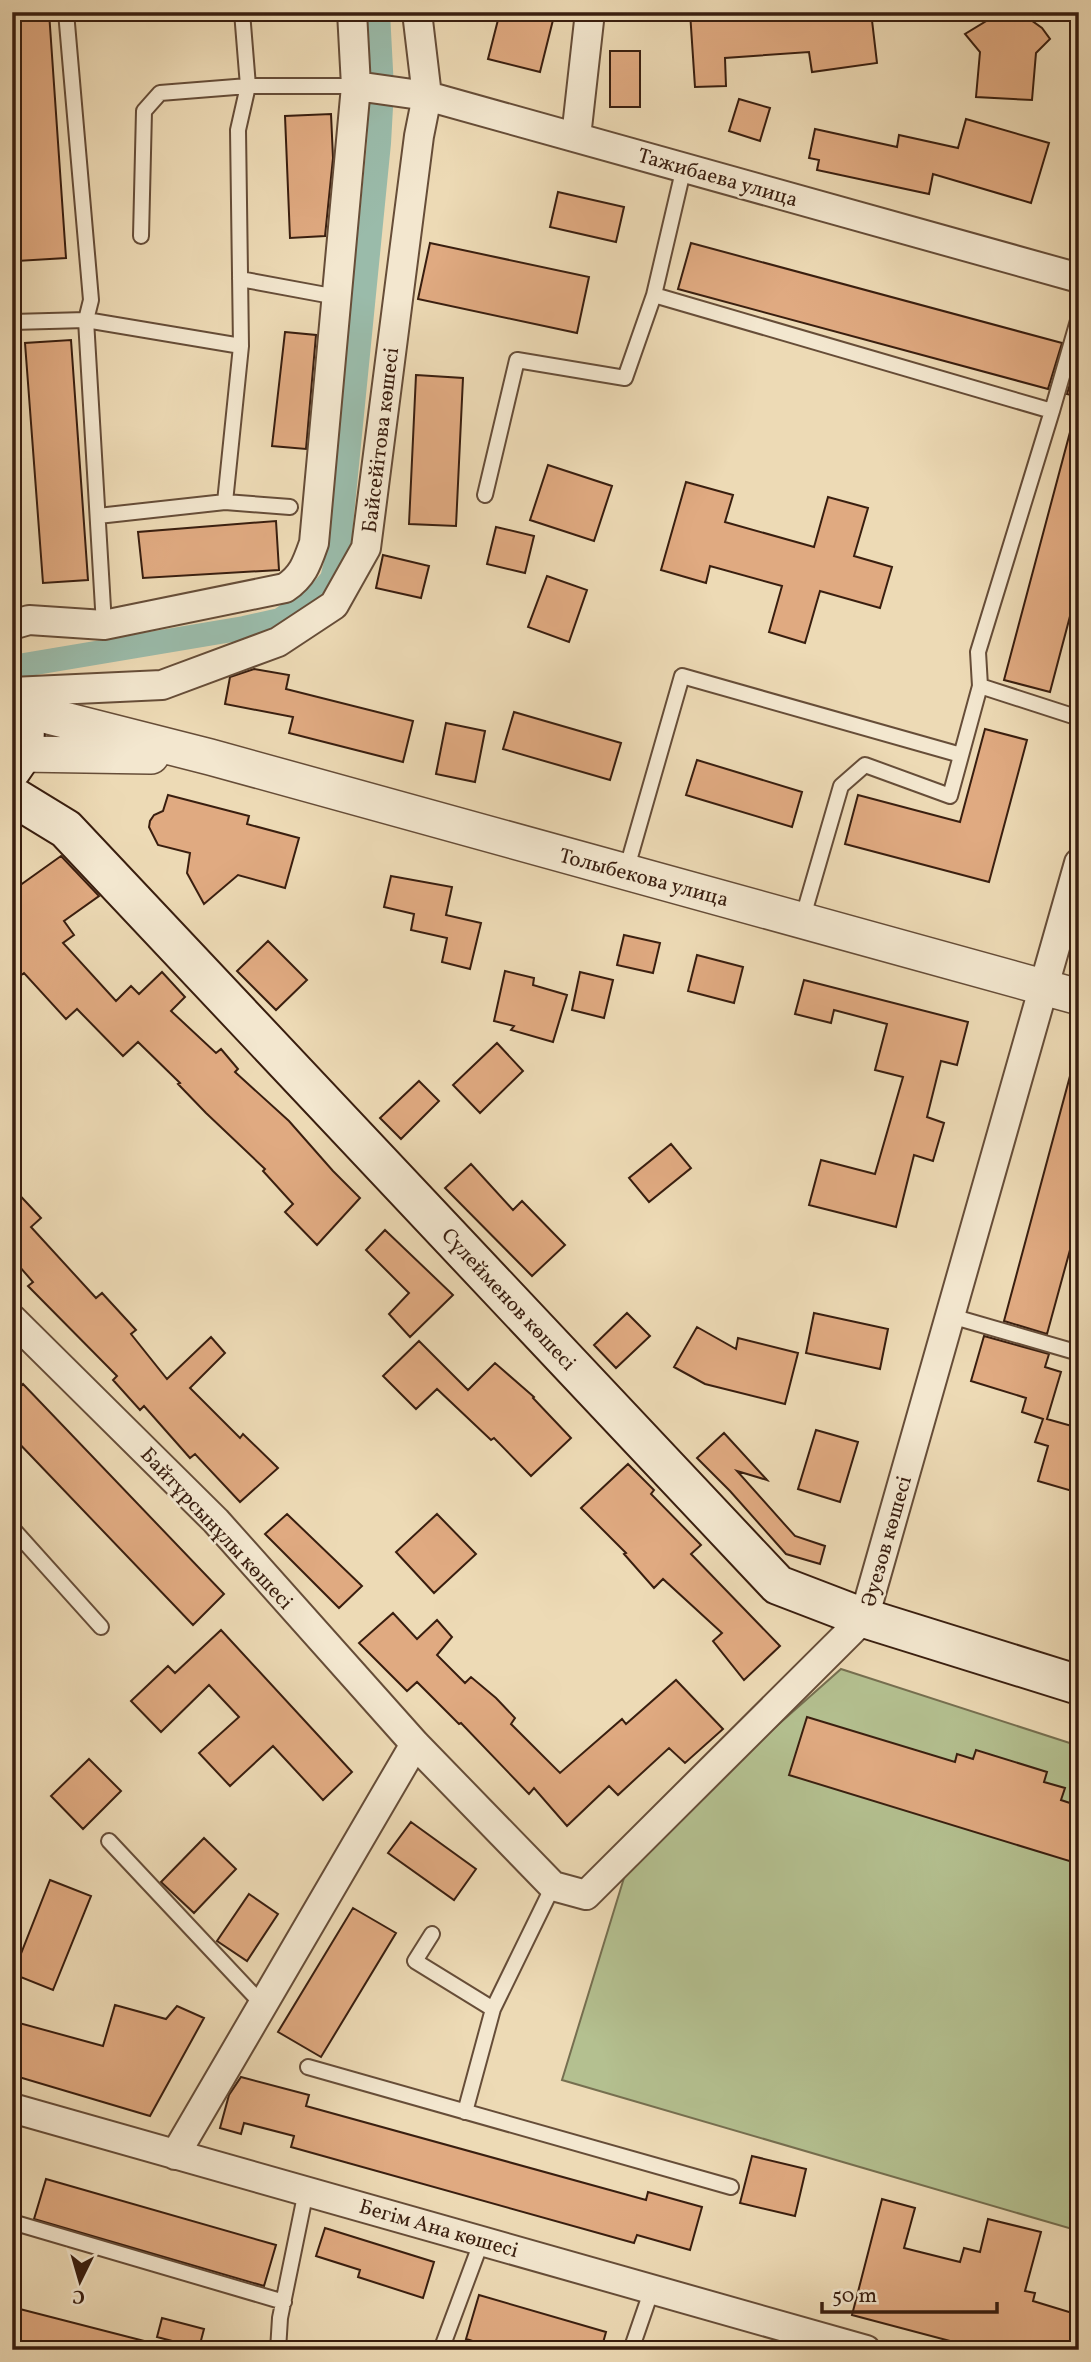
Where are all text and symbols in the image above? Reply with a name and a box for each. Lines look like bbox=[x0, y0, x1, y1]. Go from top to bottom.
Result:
street label: Тажибаева улица bbox=[634, 142, 801, 215]
street label: Байсейітова көшесі bbox=[356, 346, 407, 535]
street label: Толыбекова улица bbox=[556, 842, 732, 915]
street label: Сүлейменов көшесі bbox=[434, 1222, 582, 1378]
street label: Байтұрсынұлы көшесі bbox=[133, 1441, 299, 1617]
street label: Әуезов көшесі bbox=[855, 1473, 920, 1610]
street label: Бегім Ана көшесі bbox=[356, 2193, 522, 2266]
north arrow bbox=[46, 2246, 116, 2316]
scale bar bbox=[822, 2271, 996, 2315]
text: С bbox=[71, 2282, 86, 2309]
text: 50 m bbox=[832, 2282, 877, 2311]

